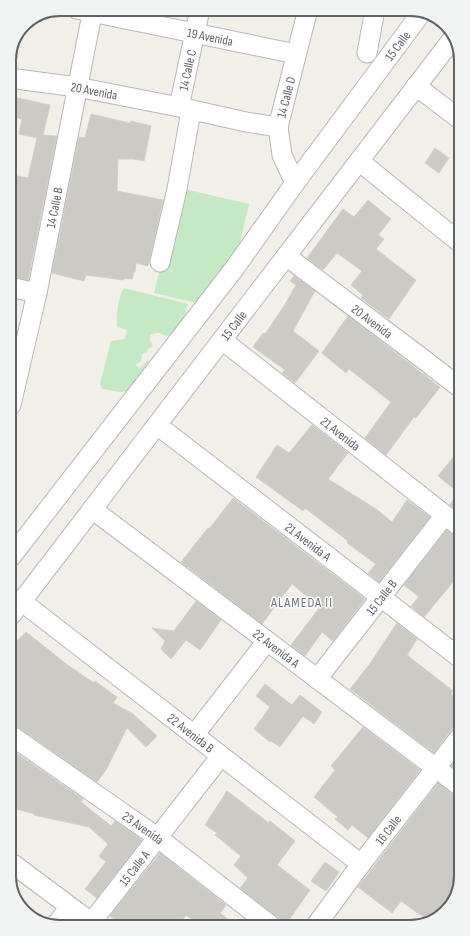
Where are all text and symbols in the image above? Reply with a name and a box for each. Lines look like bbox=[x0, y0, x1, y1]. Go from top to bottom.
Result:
street label: 19 Avenida bbox=[186, 25, 234, 50]
street label: 15 Calle bbox=[382, 28, 414, 64]
street label: 14 Calle C bbox=[176, 48, 200, 92]
street label: 14 Calle D bbox=[274, 75, 299, 120]
street label: 20 Avenida bbox=[70, 79, 119, 104]
street label: 14 Calle B bbox=[43, 186, 67, 230]
street label: 20 Avenida bbox=[348, 301, 395, 342]
street label: 15 Calle bbox=[218, 308, 251, 344]
street label: 21 Avenida bbox=[317, 413, 363, 455]
street label: 21 Avenida A bbox=[282, 520, 334, 565]
street label: 15 Calle B bbox=[363, 576, 401, 619]
district label: ALAMEDA II bbox=[270, 594, 333, 611]
street label: 22 Avenida A bbox=[249, 626, 303, 672]
street label: 22 Avenida B bbox=[164, 710, 217, 757]
street label: 23 Avenida bbox=[119, 808, 167, 848]
street label: 16 Calle bbox=[372, 812, 405, 848]
street label: 15 Calle A bbox=[116, 847, 154, 889]

